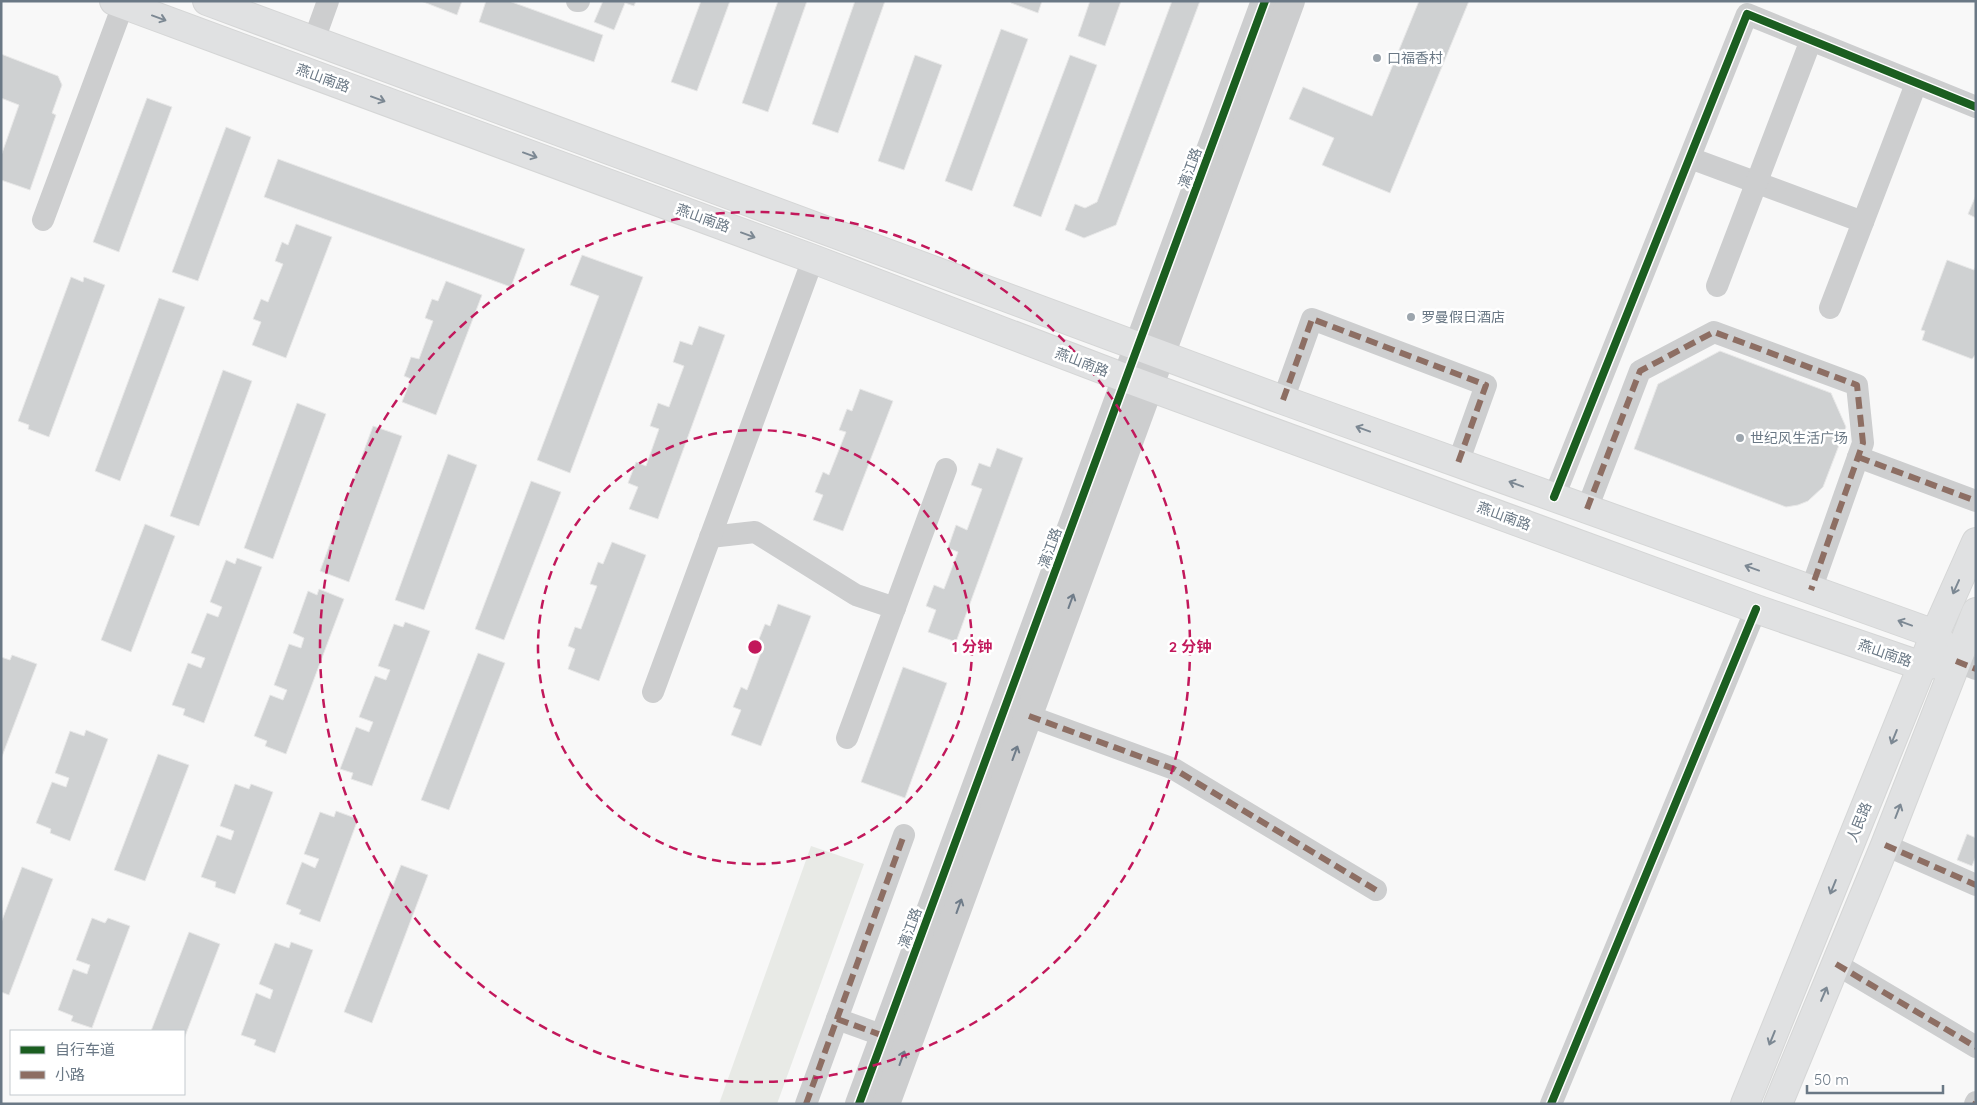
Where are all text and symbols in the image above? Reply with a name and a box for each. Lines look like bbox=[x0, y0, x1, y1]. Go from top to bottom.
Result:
one-way arrow bbox=[151, 14, 167, 23]
place label: 口福香村 bbox=[1387, 49, 1443, 67]
marker: 口福香村 bbox=[1371, 52, 1383, 64]
street label: 燕山南路 bbox=[294, 60, 352, 96]
one-way arrow bbox=[369, 95, 385, 104]
street label: 漓江路 bbox=[1174, 145, 1206, 191]
one-way arrow bbox=[522, 151, 537, 160]
street label: 燕山南路 bbox=[674, 200, 732, 236]
one-way arrow bbox=[740, 231, 755, 240]
place label: 罗曼假日酒店 bbox=[1421, 308, 1505, 326]
marker: 罗曼假日酒店 bbox=[1405, 311, 1417, 323]
street label: 燕山南路 bbox=[1053, 344, 1111, 380]
one-way arrow bbox=[1356, 424, 1372, 433]
place label: 世纪风生活广场 bbox=[1750, 429, 1848, 447]
marker: 世纪风生活广场 bbox=[1734, 432, 1746, 444]
one-way arrow bbox=[1509, 479, 1525, 488]
street label: 燕山南路 bbox=[1475, 498, 1533, 534]
street label: 漓江路 bbox=[1034, 525, 1066, 571]
one-way arrow bbox=[1744, 563, 1760, 572]
one-way arrow bbox=[1951, 579, 1961, 594]
one-way arrow bbox=[1067, 593, 1076, 609]
one-way arrow bbox=[1897, 618, 1913, 627]
street label: 燕山南路 bbox=[1856, 635, 1914, 671]
text: 1 分钟 bbox=[952, 637, 992, 656]
text: 2 分钟 bbox=[1169, 637, 1211, 656]
centre of rings bbox=[746, 638, 764, 656]
one-way arrow bbox=[1888, 729, 1897, 744]
one-way arrow bbox=[1011, 746, 1020, 761]
street label: 人民路 bbox=[1843, 799, 1875, 845]
one-way arrow bbox=[1894, 804, 1903, 820]
one-way arrow bbox=[1827, 879, 1837, 894]
one-way arrow bbox=[955, 898, 964, 914]
street label: 漓江路 bbox=[894, 905, 926, 951]
one-way arrow bbox=[1819, 987, 1829, 1002]
legend bbox=[10, 1030, 185, 1095]
one-way arrow bbox=[1766, 1030, 1776, 1045]
text: 自行车道 bbox=[55, 1040, 115, 1059]
one-way arrow bbox=[898, 1051, 907, 1066]
scale bar bbox=[1807, 1062, 1943, 1094]
text: 小路 bbox=[55, 1065, 85, 1084]
text: 50 m bbox=[1814, 1070, 1849, 1089]

